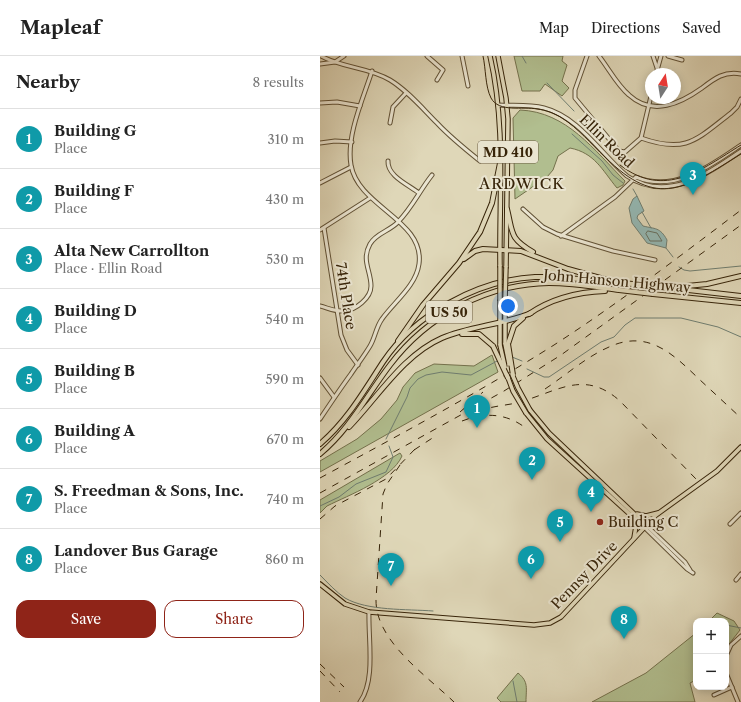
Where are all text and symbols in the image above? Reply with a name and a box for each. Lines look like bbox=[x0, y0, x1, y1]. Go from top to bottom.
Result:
text: Mapleaf bbox=[20, 16, 101, 39]
text: Map bbox=[539, 19, 569, 37]
text: Directions bbox=[591, 19, 660, 37]
text: Saved bbox=[682, 19, 721, 37]
north arrow bbox=[645, 68, 681, 104]
text: Nearby bbox=[16, 72, 80, 92]
text: 8 results bbox=[252, 74, 304, 90]
street label: Ellin Road bbox=[576, 110, 639, 172]
text: Building G bbox=[54, 121, 136, 140]
text: 1 bbox=[26, 131, 32, 147]
text: 310 m bbox=[268, 131, 304, 147]
text: Place bbox=[54, 140, 87, 156]
road number: MD 410 bbox=[478, 141, 538, 163]
pin: 3 bbox=[680, 162, 706, 195]
district label: ARDWICK bbox=[478, 174, 565, 193]
text: Building F bbox=[54, 181, 134, 200]
text: 2 bbox=[25, 191, 33, 207]
text: 430 m bbox=[266, 191, 304, 207]
text: Place bbox=[54, 200, 87, 216]
text: Alta New Carrollton bbox=[54, 241, 209, 260]
text: 3 bbox=[25, 251, 33, 267]
text: 530 m bbox=[266, 251, 304, 267]
text: Place · Ellin Road bbox=[54, 260, 162, 276]
street label: 74th Place bbox=[332, 261, 360, 331]
street label: John Hanson Highway bbox=[541, 265, 692, 296]
your location bbox=[498, 296, 518, 316]
text: Building D bbox=[54, 301, 137, 320]
road number: US 50 bbox=[426, 301, 472, 323]
text: 4 bbox=[25, 311, 33, 327]
text: 540 m bbox=[266, 311, 304, 327]
text: Place bbox=[54, 320, 87, 336]
text: Building B bbox=[54, 361, 135, 380]
text: 5 bbox=[25, 371, 33, 387]
text: 590 m bbox=[266, 371, 304, 387]
text: Place bbox=[54, 380, 87, 396]
pin: 1 bbox=[464, 395, 490, 428]
text: Building A bbox=[54, 421, 135, 440]
text: 6 bbox=[25, 431, 33, 447]
text: 670 m bbox=[266, 431, 304, 447]
text: Place bbox=[54, 440, 87, 456]
pin: 2 bbox=[519, 447, 545, 480]
pin: 4 bbox=[578, 479, 604, 512]
text: S. Freedman & Sons, Inc. bbox=[54, 481, 244, 500]
text: 7 bbox=[26, 491, 32, 507]
text: 740 m bbox=[267, 491, 304, 507]
text: Place bbox=[54, 500, 87, 516]
pin: 5 bbox=[547, 509, 573, 542]
place label: Building C bbox=[608, 513, 678, 531]
marker: Building C bbox=[595, 517, 605, 527]
street label: Pennsy Drive bbox=[547, 537, 621, 613]
text: Landover Bus Garage bbox=[54, 541, 218, 560]
pin: 6 bbox=[518, 546, 544, 579]
text: 8 bbox=[25, 551, 33, 567]
text: 860 m bbox=[265, 551, 304, 567]
pin: 7 bbox=[378, 553, 404, 586]
text: Place bbox=[54, 560, 87, 576]
button: Save bbox=[16, 600, 156, 638]
button: Share bbox=[164, 600, 304, 638]
pin: 8 bbox=[611, 606, 637, 639]
map controls bbox=[693, 618, 729, 690]
button: + bbox=[693, 618, 729, 654]
button: − bbox=[693, 654, 729, 690]

